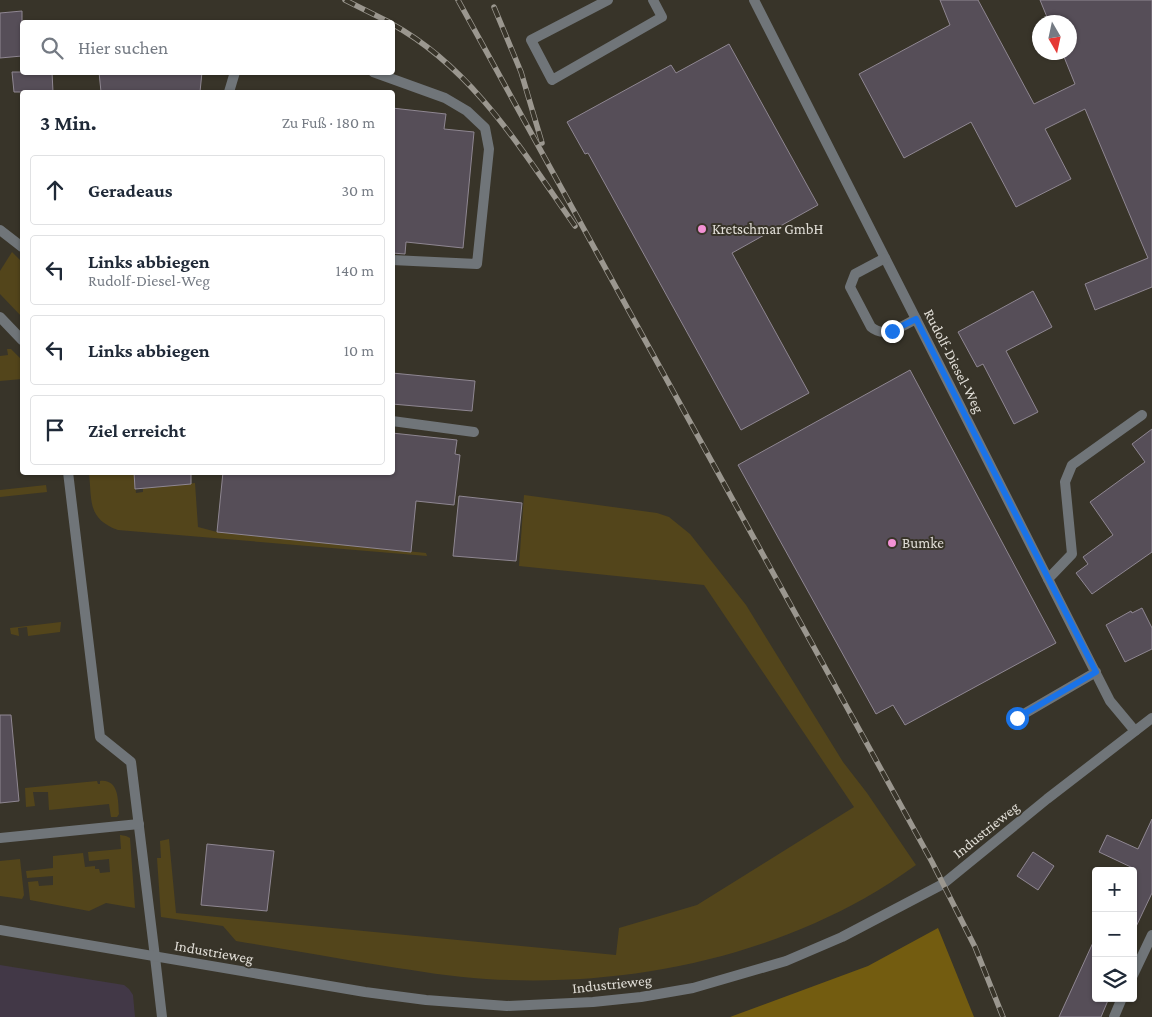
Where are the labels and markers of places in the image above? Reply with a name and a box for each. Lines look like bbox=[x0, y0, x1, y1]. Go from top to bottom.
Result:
place label: Kretschmar GmbH bbox=[712, 221, 824, 237]
marker: Kretschmar GmbH bbox=[696, 223, 708, 235]
place label: Bumke bbox=[902, 535, 944, 551]
marker: Bumke bbox=[886, 537, 898, 549]

